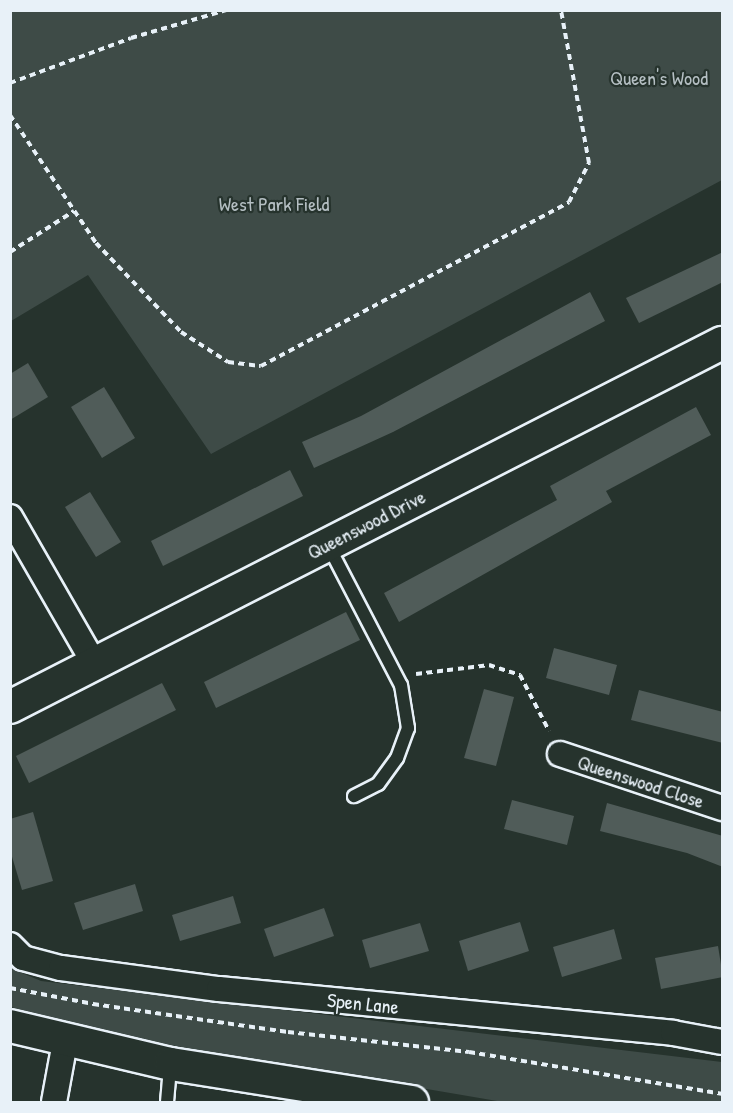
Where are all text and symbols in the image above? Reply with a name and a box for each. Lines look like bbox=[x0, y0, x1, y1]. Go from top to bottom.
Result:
park label: Queen's Wood bbox=[610, 65, 708, 89]
park label: West Park Field bbox=[219, 191, 329, 215]
street label: Queenswood Drive bbox=[303, 484, 429, 564]
street label: Queenswood Close bbox=[575, 749, 707, 813]
street label: Spen Lane bbox=[326, 987, 400, 1019]

